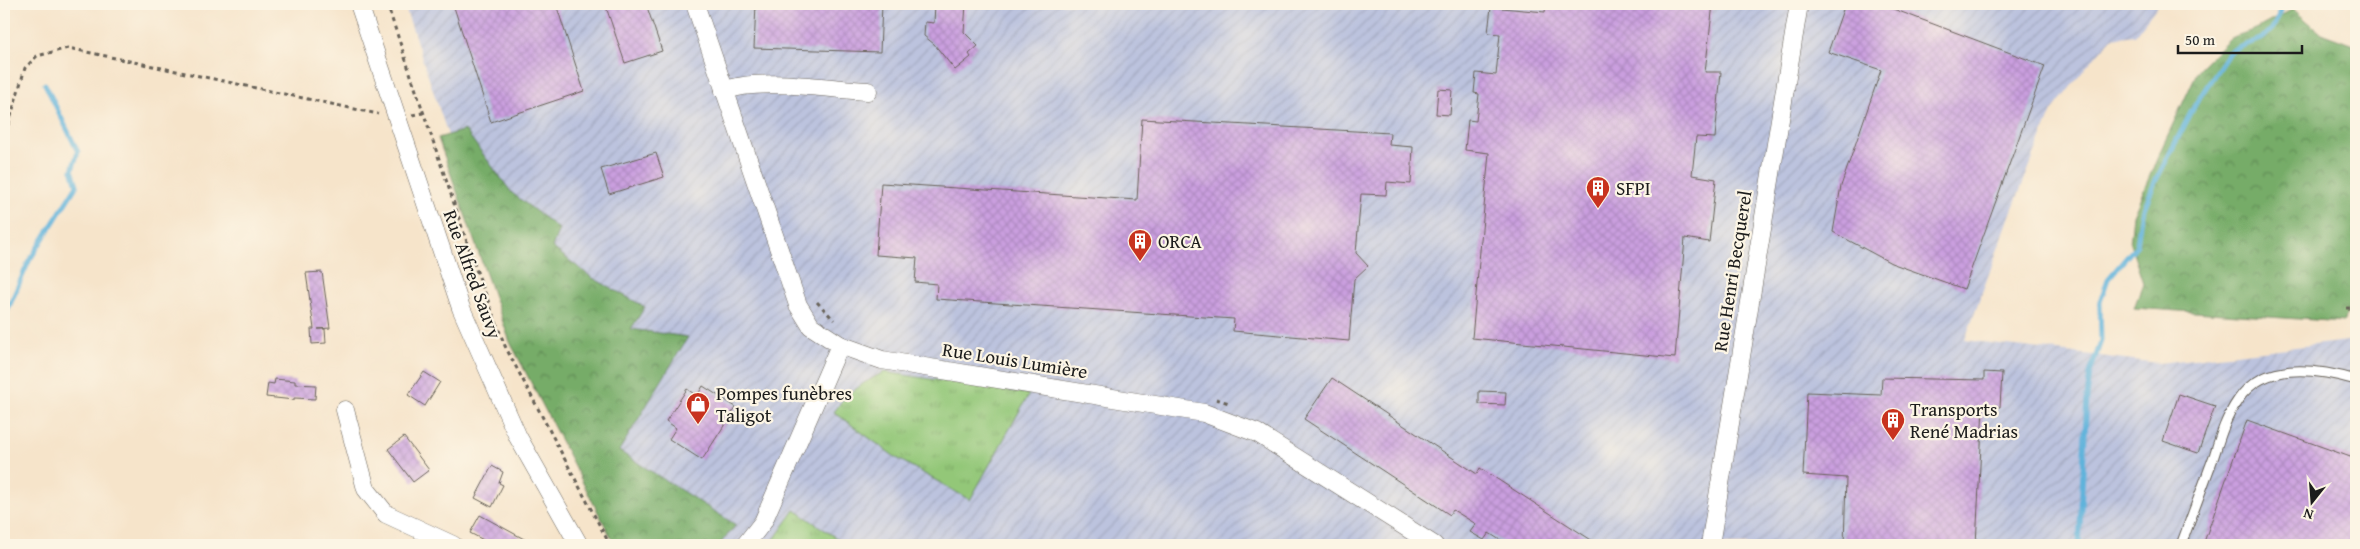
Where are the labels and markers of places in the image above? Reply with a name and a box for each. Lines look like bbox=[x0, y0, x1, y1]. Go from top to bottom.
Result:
place label: SFPI bbox=[1616, 174, 1651, 202]
building icon: SFPI bbox=[1585, 175, 1611, 209]
place label: ORCA bbox=[1158, 227, 1202, 255]
building icon: ORCA bbox=[1127, 228, 1153, 262]
place label: Pompes funèbres Taligot bbox=[716, 379, 852, 429]
shop icon: Pompes funèbres Taligot bbox=[685, 391, 711, 425]
place label: Transports René Madrias bbox=[1910, 395, 2018, 445]
building icon: Transports René Madrias bbox=[1880, 407, 1906, 441]

